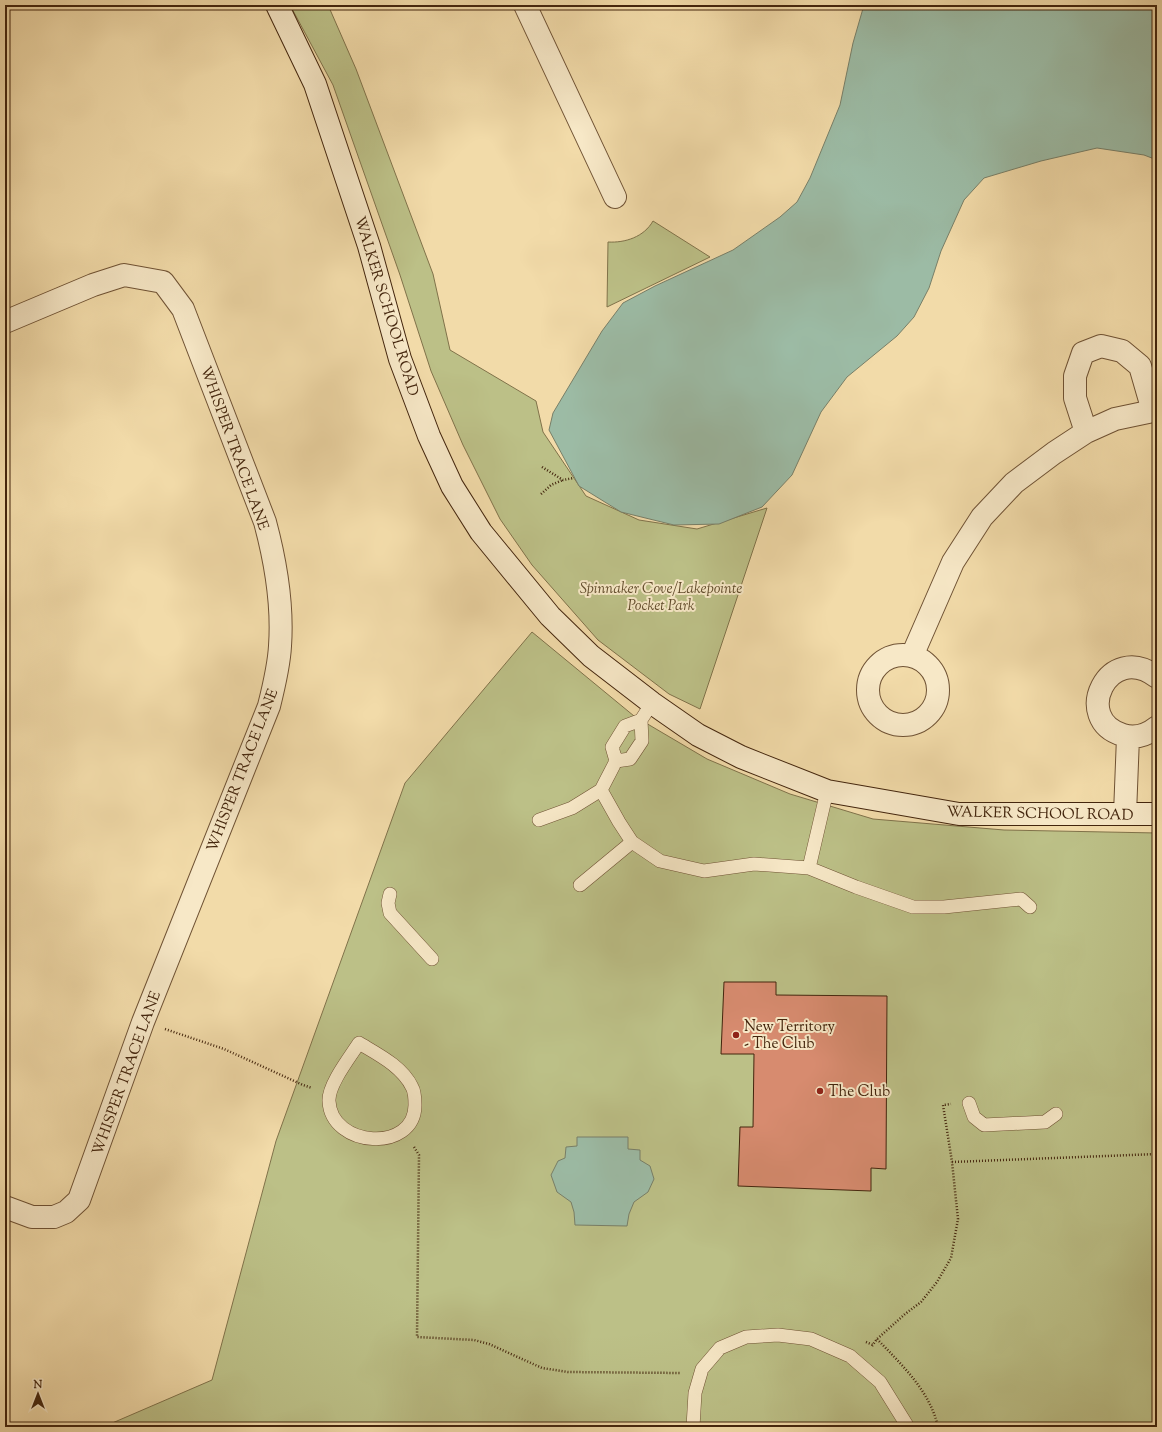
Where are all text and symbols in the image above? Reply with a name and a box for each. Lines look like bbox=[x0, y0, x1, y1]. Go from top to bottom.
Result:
street label: WALKER SCHOOL ROAD bbox=[348, 214, 423, 399]
street label: WHISPER TRACE LANE bbox=[194, 364, 273, 534]
park label: Spinnaker Cove/Lakepointe Pocket Park bbox=[580, 579, 742, 617]
street label: WHISPER TRACE LANE bbox=[203, 686, 284, 855]
street label: WALKER SCHOOL ROAD bbox=[946, 802, 1134, 827]
street label: WHISPER TRACE LANE bbox=[88, 989, 167, 1159]
place label: New Territory - The Club bbox=[744, 1017, 836, 1055]
marker: New Territory - The Club bbox=[731, 1030, 741, 1040]
place label: The Club bbox=[828, 1082, 890, 1103]
marker: The Club bbox=[815, 1086, 825, 1096]
north arrow bbox=[18, 1374, 58, 1414]
text: N bbox=[33, 1377, 43, 1393]

